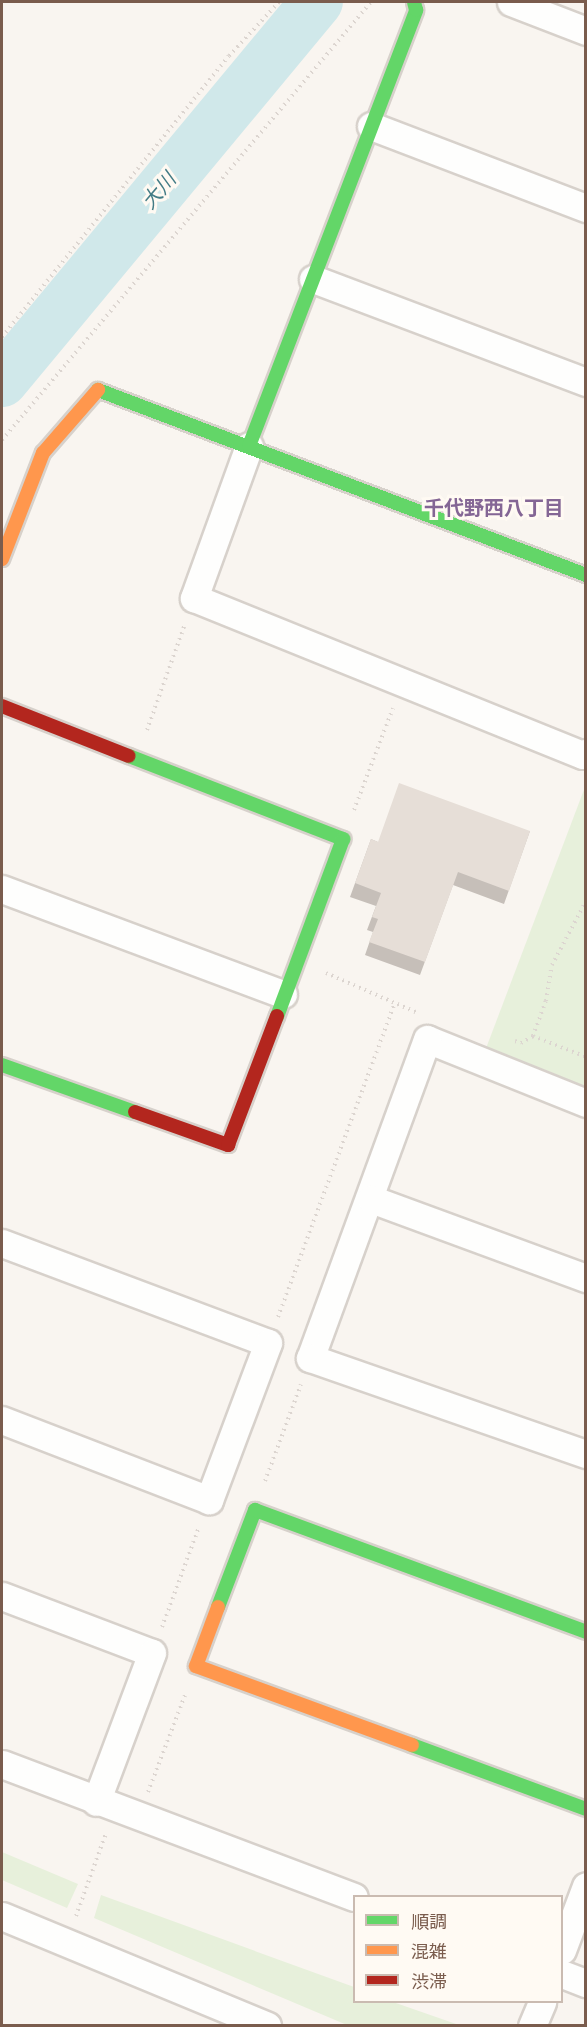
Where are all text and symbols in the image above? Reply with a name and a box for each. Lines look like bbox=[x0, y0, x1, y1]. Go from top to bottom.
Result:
water label: 大川 bbox=[137, 168, 181, 214]
district label: 千代野西八丁目 bbox=[424, 496, 564, 520]
legend bbox=[353, 1895, 563, 2003]
text: 順調 bbox=[411, 1910, 447, 1933]
text: 混雑 bbox=[411, 1940, 447, 1963]
text: 渋滞 bbox=[411, 1970, 447, 1993]

